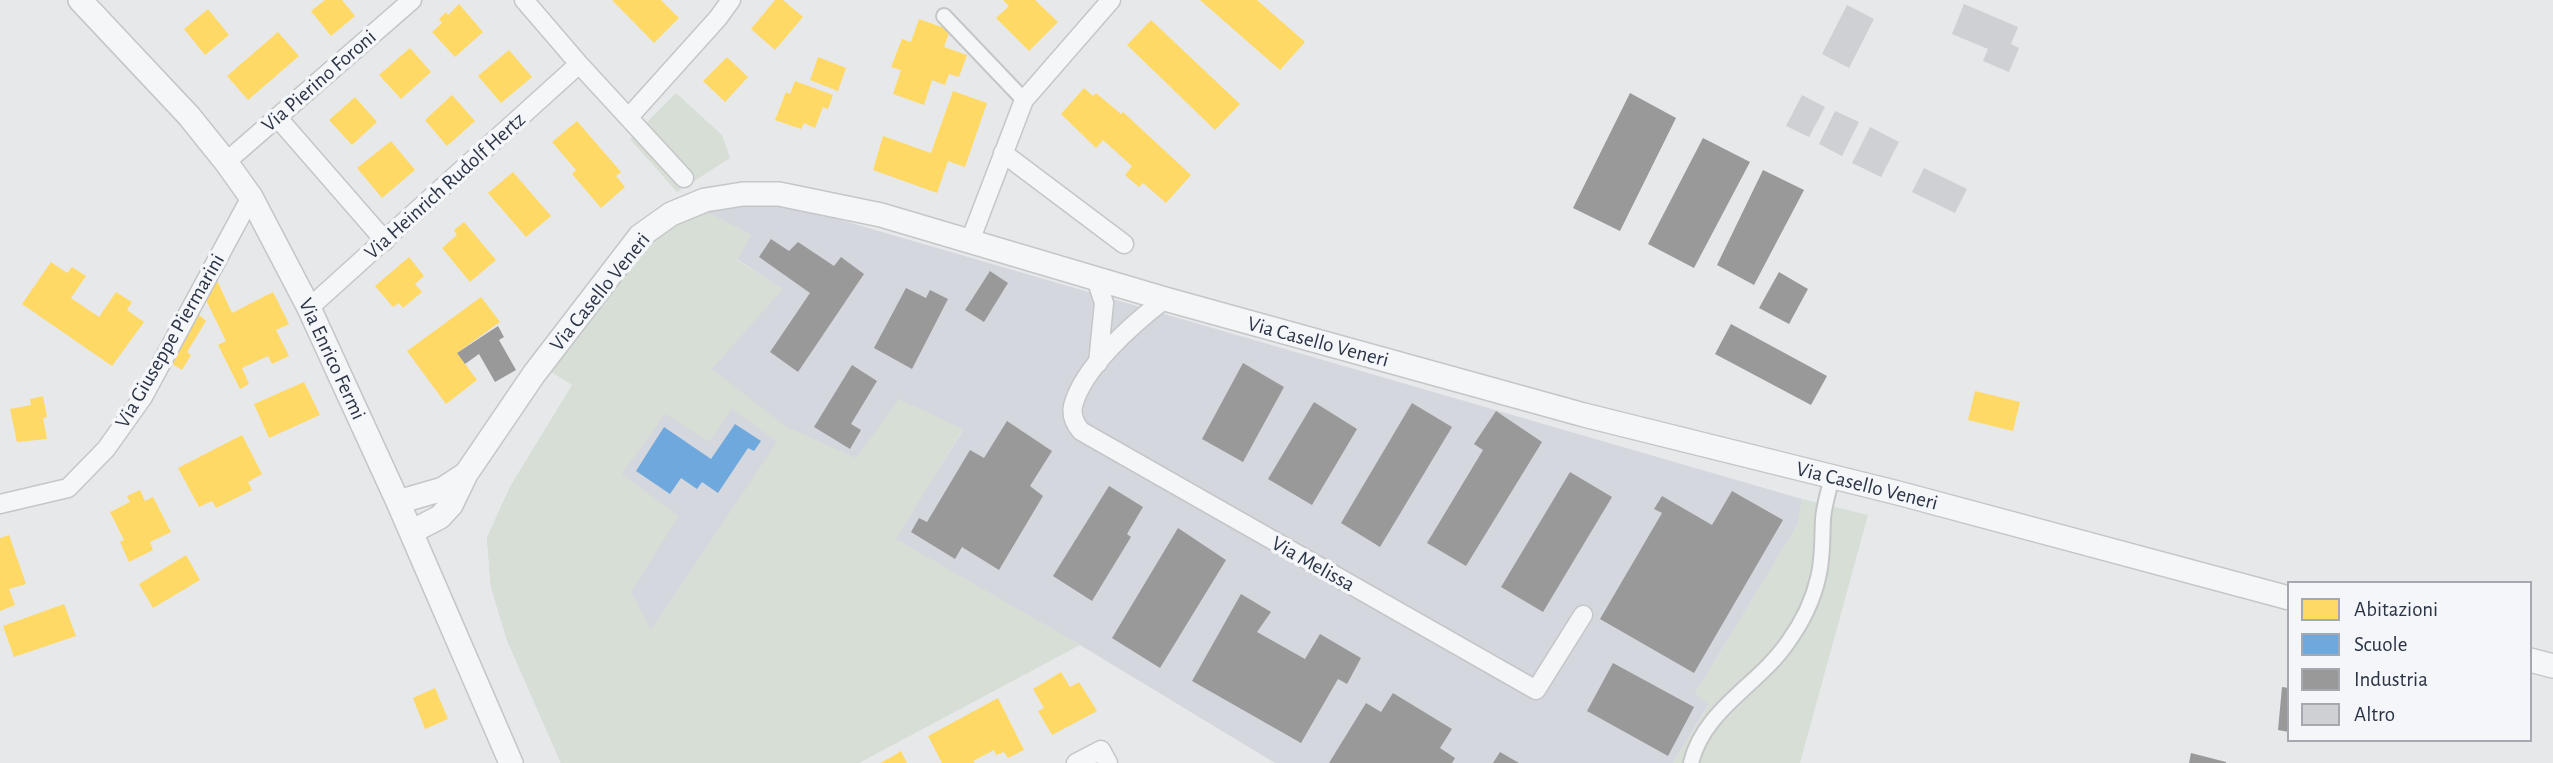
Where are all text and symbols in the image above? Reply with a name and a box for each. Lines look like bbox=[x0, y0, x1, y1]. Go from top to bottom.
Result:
street label: Via Pierino Foroni bbox=[257, 24, 381, 138]
street label: Via Heinrich Rudolf Hertz bbox=[359, 107, 531, 265]
street label: Via Casello Veneri bbox=[544, 228, 656, 356]
street label: Via Giuseppe Piermarini bbox=[110, 249, 230, 433]
street label: Via Enrico Fermi bbox=[293, 294, 371, 424]
street label: Via Casello Veneri bbox=[1245, 311, 1391, 373]
street label: Via Casello Veneri bbox=[1793, 456, 1941, 516]
street label: Via Melissa bbox=[1267, 531, 1359, 597]
legend bbox=[2287, 581, 2532, 742]
text: Abitazioni bbox=[2354, 599, 2438, 620]
text: Scuole bbox=[2354, 634, 2407, 655]
text: Industria bbox=[2354, 669, 2428, 690]
text: Altro bbox=[2354, 704, 2395, 725]

